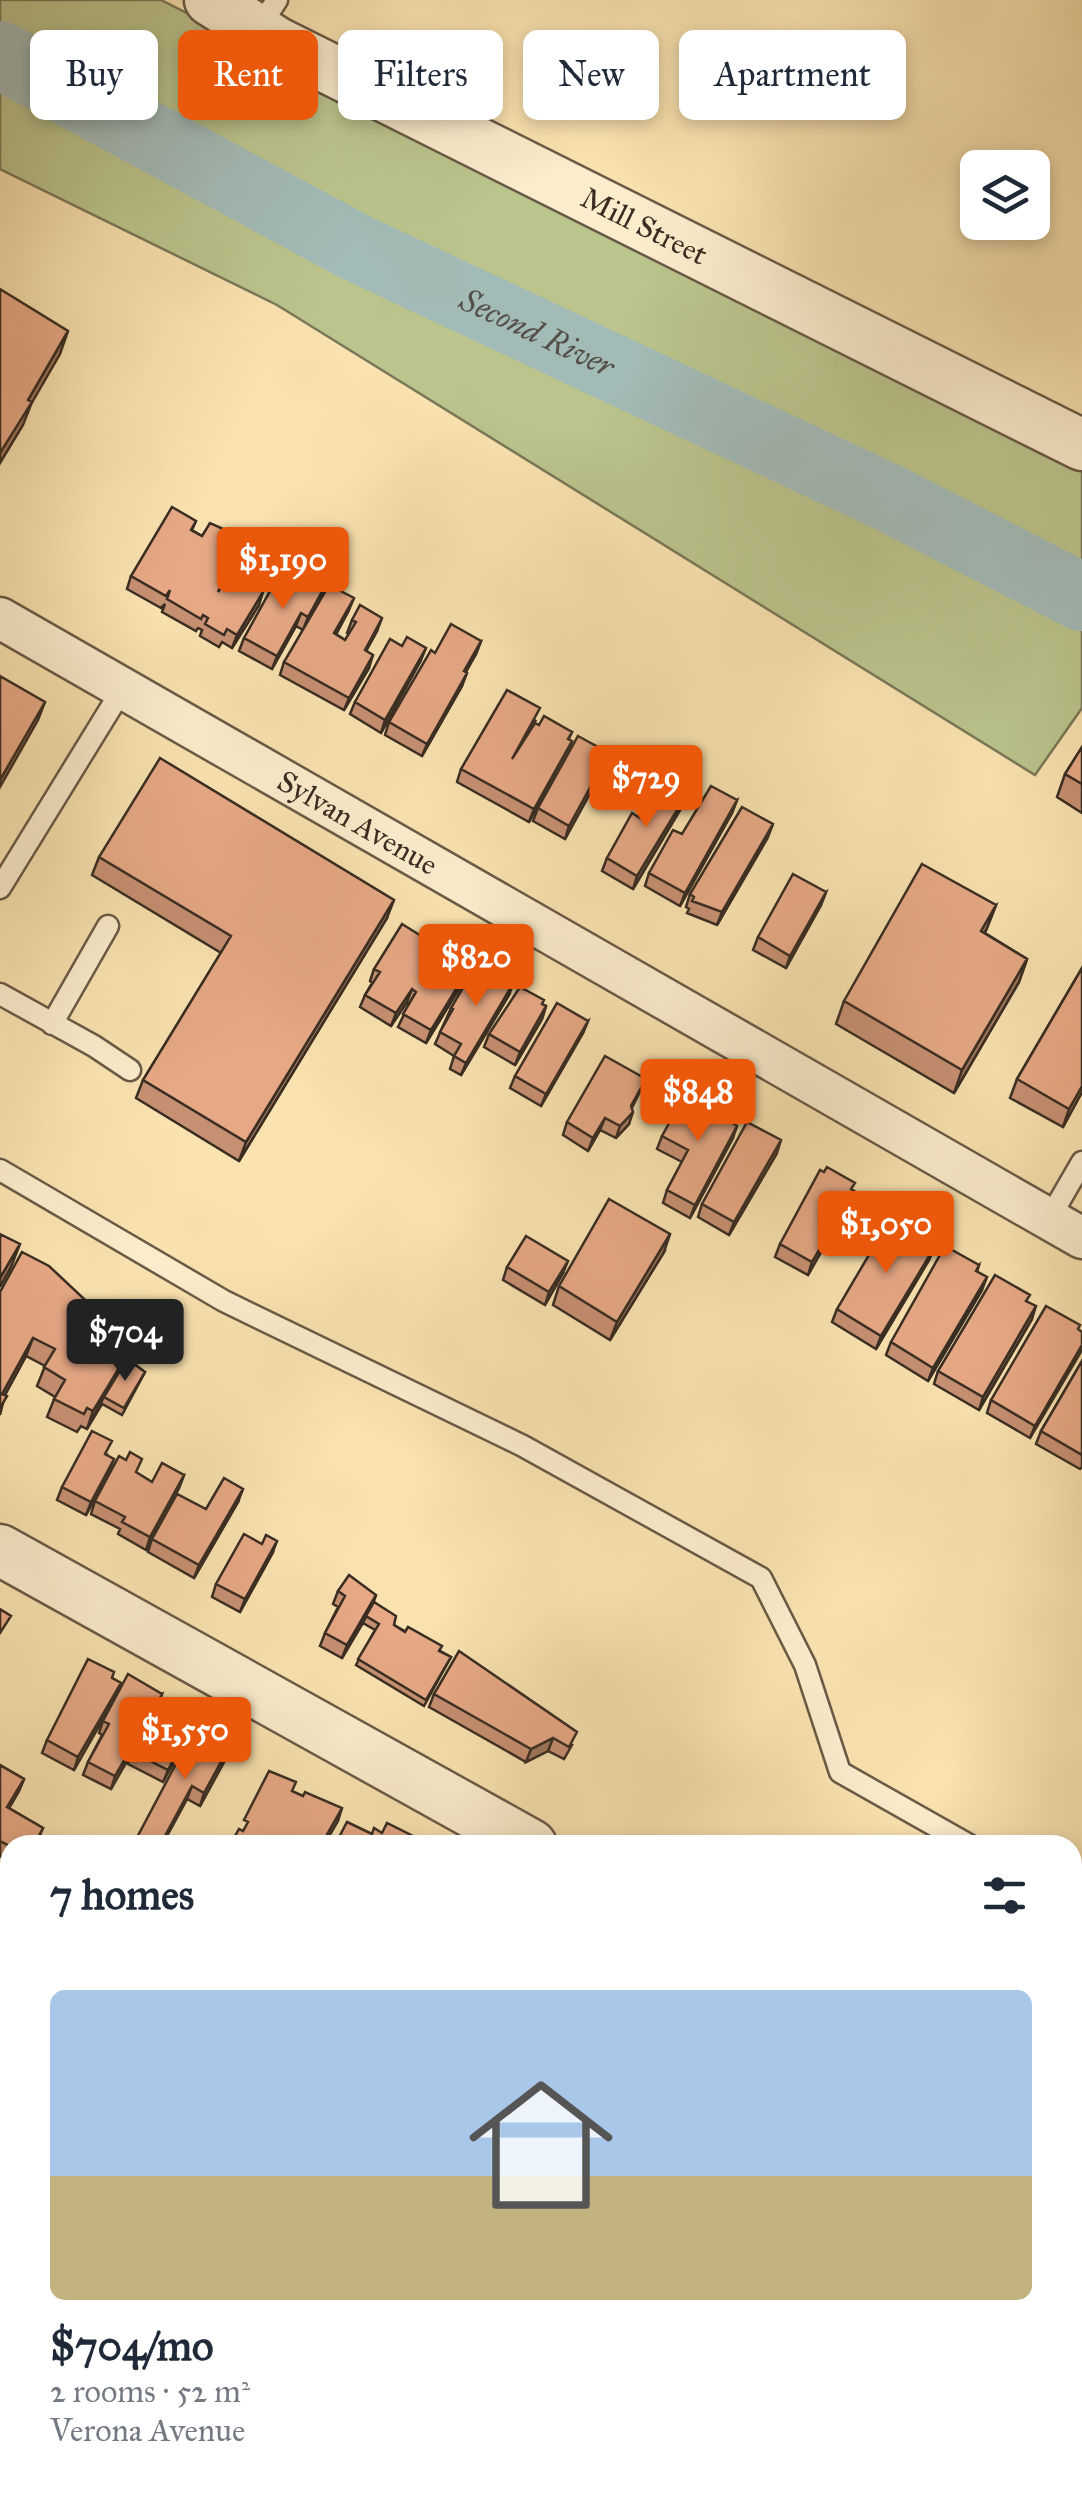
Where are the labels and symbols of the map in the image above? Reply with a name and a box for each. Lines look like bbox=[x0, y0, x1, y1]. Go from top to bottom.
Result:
street label: Mill Street bbox=[575, 180, 714, 273]
water label: Second River bbox=[453, 279, 622, 386]
pin: $1,190 bbox=[202, 527, 364, 612]
pin: $729 bbox=[587, 745, 705, 830]
street label: Sylvan Avenue bbox=[271, 763, 444, 883]
pin: $820 bbox=[417, 924, 535, 1009]
pin: $848 bbox=[639, 1059, 757, 1144]
pin: $1,050 bbox=[805, 1191, 967, 1276]
pin: $704 bbox=[66, 1299, 184, 1384]
pin: $1,550 bbox=[104, 1697, 266, 1782]

